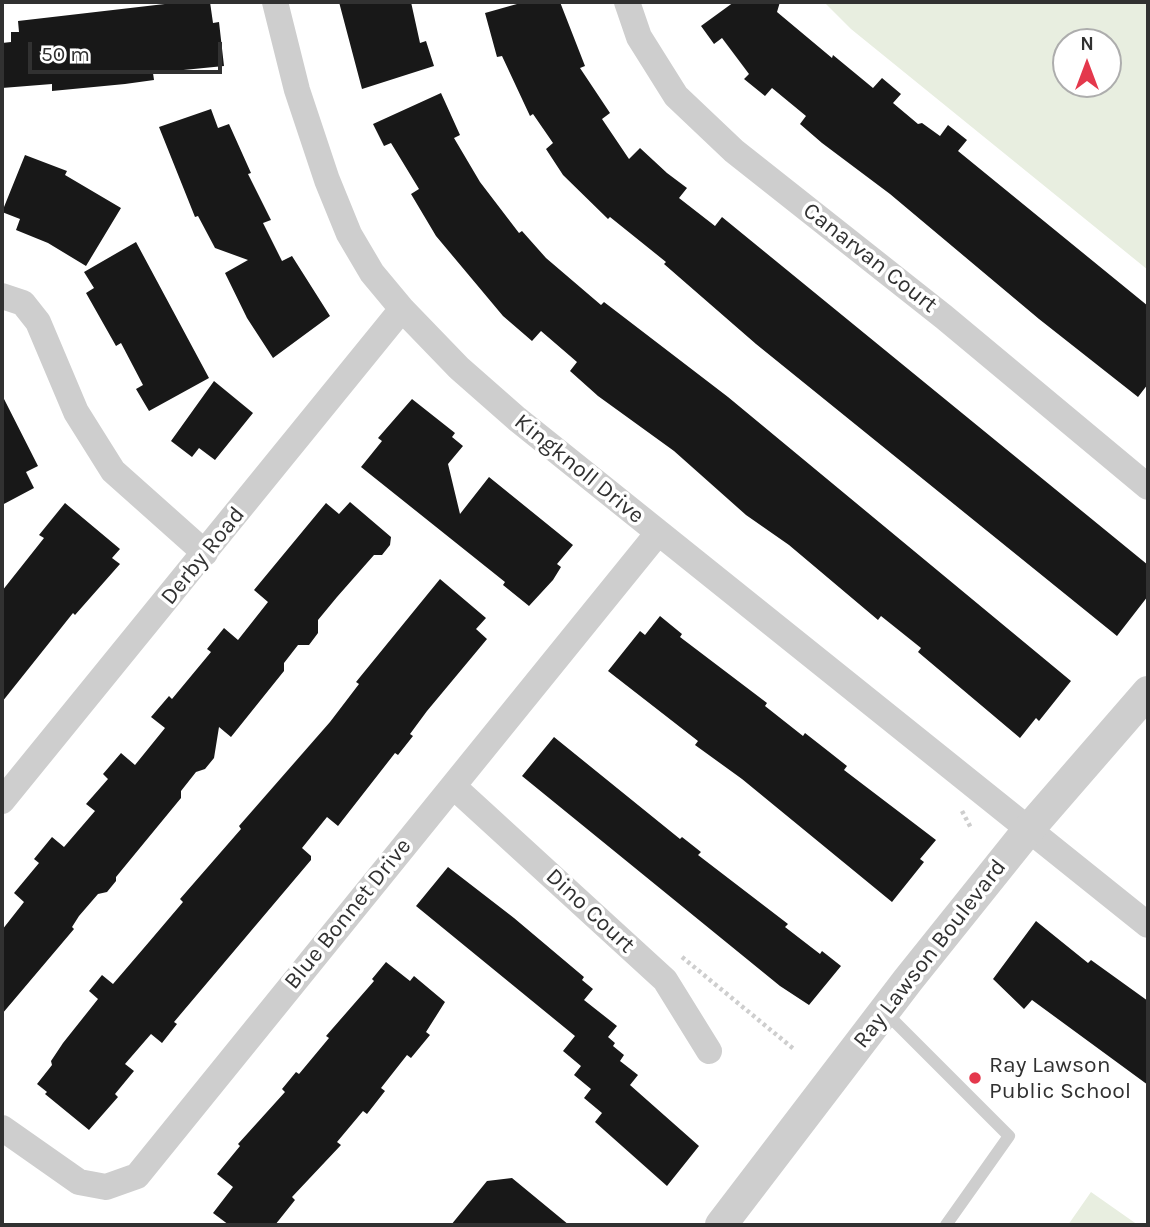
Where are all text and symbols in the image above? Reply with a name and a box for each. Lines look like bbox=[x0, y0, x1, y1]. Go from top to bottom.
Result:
scale bar bbox=[32, 28, 226, 72]
north arrow bbox=[1052, 28, 1122, 98]
text: N bbox=[1080, 33, 1094, 55]
text: 50 m bbox=[41, 42, 90, 66]
street label: Canarvan Court bbox=[797, 197, 943, 319]
street label: Kingknoll Drive bbox=[508, 408, 650, 530]
street label: Derby Road bbox=[155, 501, 251, 611]
street label: Blue Bonnet Drive bbox=[279, 833, 417, 995]
street label: Ray Lawson Boulevard bbox=[848, 854, 1012, 1054]
street label: Dino Court bbox=[540, 863, 640, 959]
place label: Ray Lawson Public School bbox=[989, 1051, 1131, 1105]
marker: Ray Lawson Public School bbox=[967, 1070, 983, 1086]

